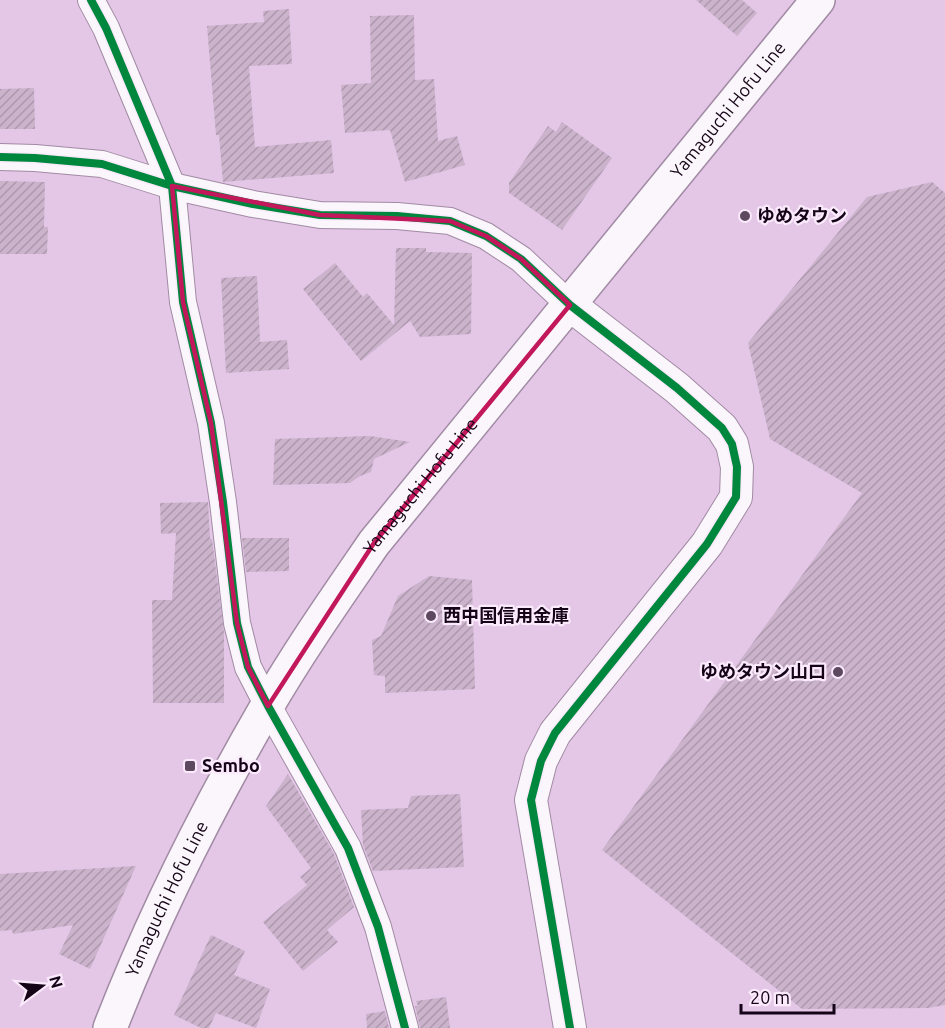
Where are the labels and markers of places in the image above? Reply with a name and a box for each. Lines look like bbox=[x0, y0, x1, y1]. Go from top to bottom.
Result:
place label: ゆめタウン bbox=[757, 205, 847, 225]
marker: ゆめタウン bbox=[738, 209, 752, 223]
place label: 西中国信用金庫 bbox=[443, 605, 569, 625]
marker: 西中国信用金庫 bbox=[424, 609, 438, 623]
place label: ゆめタウン山口 bbox=[700, 661, 826, 681]
marker: ゆめタウン山口 bbox=[831, 665, 845, 679]
place label: Sembo bbox=[202, 755, 260, 775]
marker: Sembo bbox=[183, 759, 197, 773]

